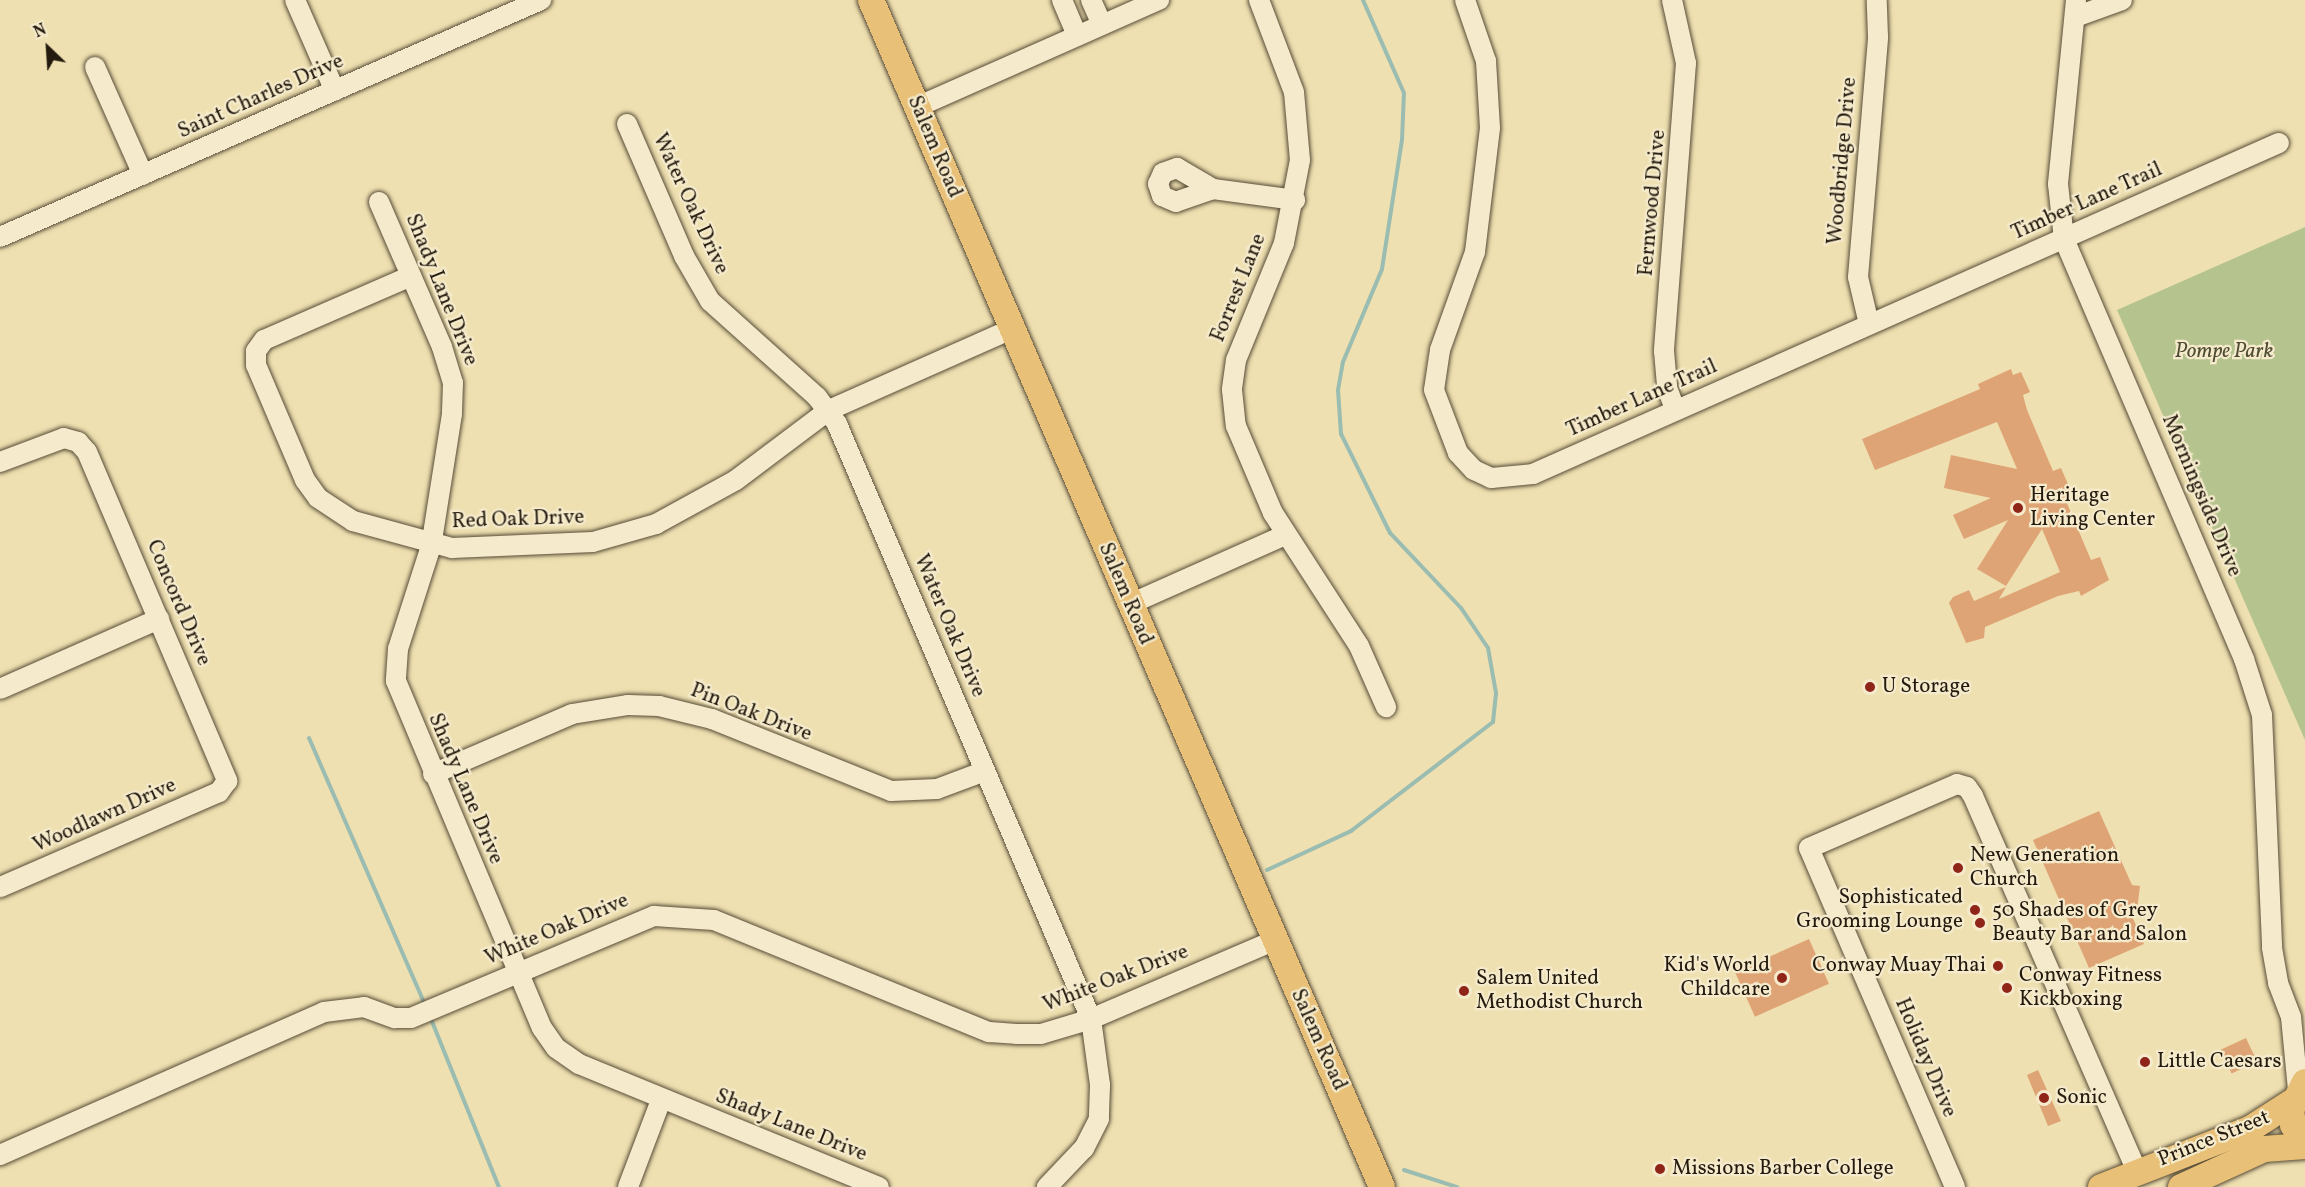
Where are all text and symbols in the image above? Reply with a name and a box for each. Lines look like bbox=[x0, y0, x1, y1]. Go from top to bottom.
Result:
north arrow bbox=[18, 18, 78, 78]
text: N bbox=[30, 19, 50, 44]
street label: Saint Charles Drive bbox=[174, 49, 348, 145]
street label: Woodbridge Drive bbox=[1823, 76, 1863, 246]
street label: Salem Road bbox=[901, 92, 967, 202]
street label: Fernwood Drive bbox=[1634, 129, 1672, 277]
street label: Water Oak Drive bbox=[646, 130, 734, 278]
street label: Timber Lane Trail bbox=[2008, 157, 2166, 247]
street label: Shady Lane Drive bbox=[399, 210, 483, 370]
street label: Forrest Lane bbox=[1206, 230, 1272, 346]
park label: Pompe Park bbox=[2175, 339, 2273, 365]
street label: Timber Lane Trail bbox=[1563, 354, 1721, 444]
street label: Morningside Drive bbox=[2155, 411, 2247, 581]
place label: Heritage Living Center bbox=[2030, 483, 2155, 533]
marker: Heritage Living Center bbox=[2011, 501, 2025, 515]
street label: Red Oak Drive bbox=[451, 505, 585, 535]
street label: Concord Drive bbox=[140, 536, 216, 670]
street label: Salem Road bbox=[1092, 539, 1158, 649]
street label: Water Oak Drive bbox=[908, 551, 990, 701]
place label: U Storage bbox=[1882, 674, 1970, 700]
street label: Pin Oak Drive bbox=[687, 678, 815, 748]
marker: U Storage bbox=[1863, 680, 1877, 694]
street label: Shady Lane Drive bbox=[422, 709, 508, 869]
street label: Woodlawn Drive bbox=[30, 773, 180, 859]
place label: New Generation Church bbox=[1970, 843, 2120, 893]
marker: New Generation Church bbox=[1951, 861, 1965, 875]
place label: Sophisticated Grooming Lounge bbox=[1796, 885, 1963, 935]
street label: White Oak Drive bbox=[481, 888, 633, 972]
place label: 50 Shades of Grey Beauty Bar and Salon bbox=[1992, 898, 2188, 948]
marker: Sophisticated Grooming Lounge bbox=[1968, 903, 1982, 917]
marker: 50 Shades of Grey Beauty Bar and Salon bbox=[1973, 916, 1987, 930]
street label: White Oak Drive bbox=[1040, 940, 1192, 1018]
place label: Kid's World Childcare bbox=[1663, 953, 1770, 1003]
place label: Conway Muay Thai bbox=[1810, 953, 1986, 979]
marker: Conway Muay Thai bbox=[1991, 959, 2005, 973]
place label: Conway Fitness Kickboxing bbox=[2019, 963, 2163, 1013]
place label: Salem United Methodist Church bbox=[1476, 966, 1643, 1016]
marker: Kid's World Childcare bbox=[1775, 971, 1789, 985]
marker: Conway Fitness Kickboxing bbox=[2000, 981, 2014, 995]
marker: Salem United Methodist Church bbox=[1457, 984, 1471, 998]
street label: Salem Road bbox=[1284, 985, 1352, 1095]
street label: Holiday Drive bbox=[1888, 994, 1962, 1122]
place label: Little Caesars bbox=[2157, 1049, 2281, 1075]
marker: Little Caesars bbox=[2138, 1055, 2152, 1069]
street label: Shady Lane Drive bbox=[711, 1084, 871, 1168]
place label: Sonic bbox=[2056, 1085, 2107, 1111]
marker: Sonic bbox=[2037, 1091, 2051, 1105]
street label: Prince Street bbox=[2154, 1105, 2274, 1173]
place label: Missions Barber College bbox=[1672, 1156, 1894, 1182]
marker: Missions Barber College bbox=[1653, 1162, 1667, 1176]

